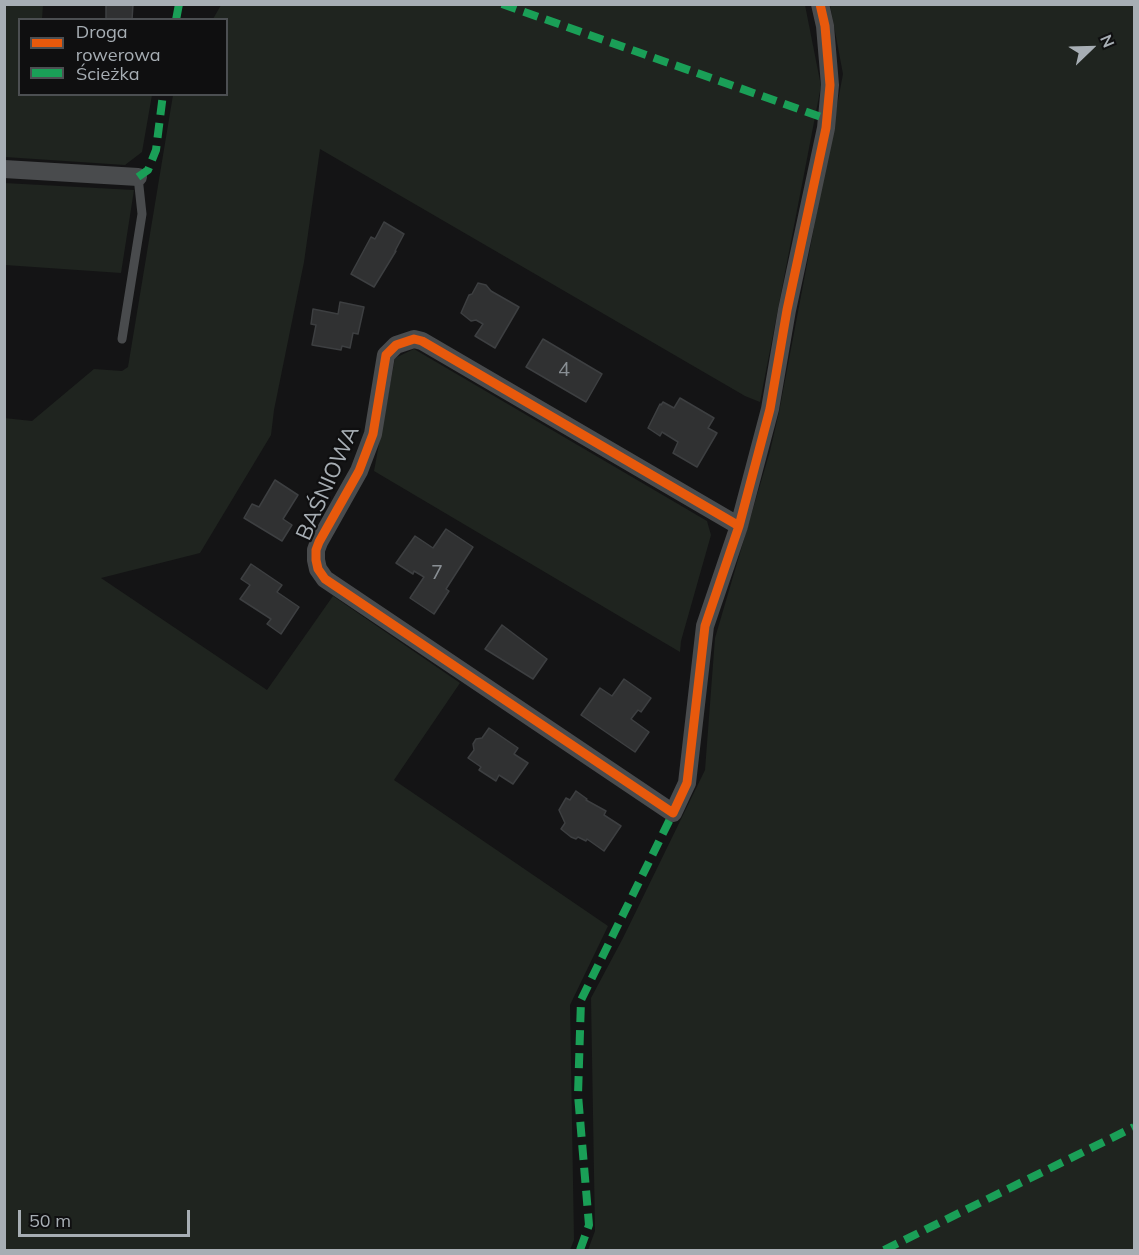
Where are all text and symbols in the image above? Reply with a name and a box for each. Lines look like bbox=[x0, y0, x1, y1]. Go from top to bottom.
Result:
legend bbox=[18, 18, 228, 96]
north arrow bbox=[1061, 18, 1121, 78]
text: Droga rowerowa bbox=[76, 20, 161, 66]
text: N bbox=[1096, 31, 1119, 50]
text: Ścieżka bbox=[76, 62, 139, 85]
house number: 4 bbox=[558, 358, 570, 382]
street label: BAŚNIOWA bbox=[291, 422, 365, 544]
house number: 7 bbox=[431, 561, 443, 585]
scale bar bbox=[21, 1198, 194, 1236]
text: 50 m bbox=[29, 1209, 71, 1232]

